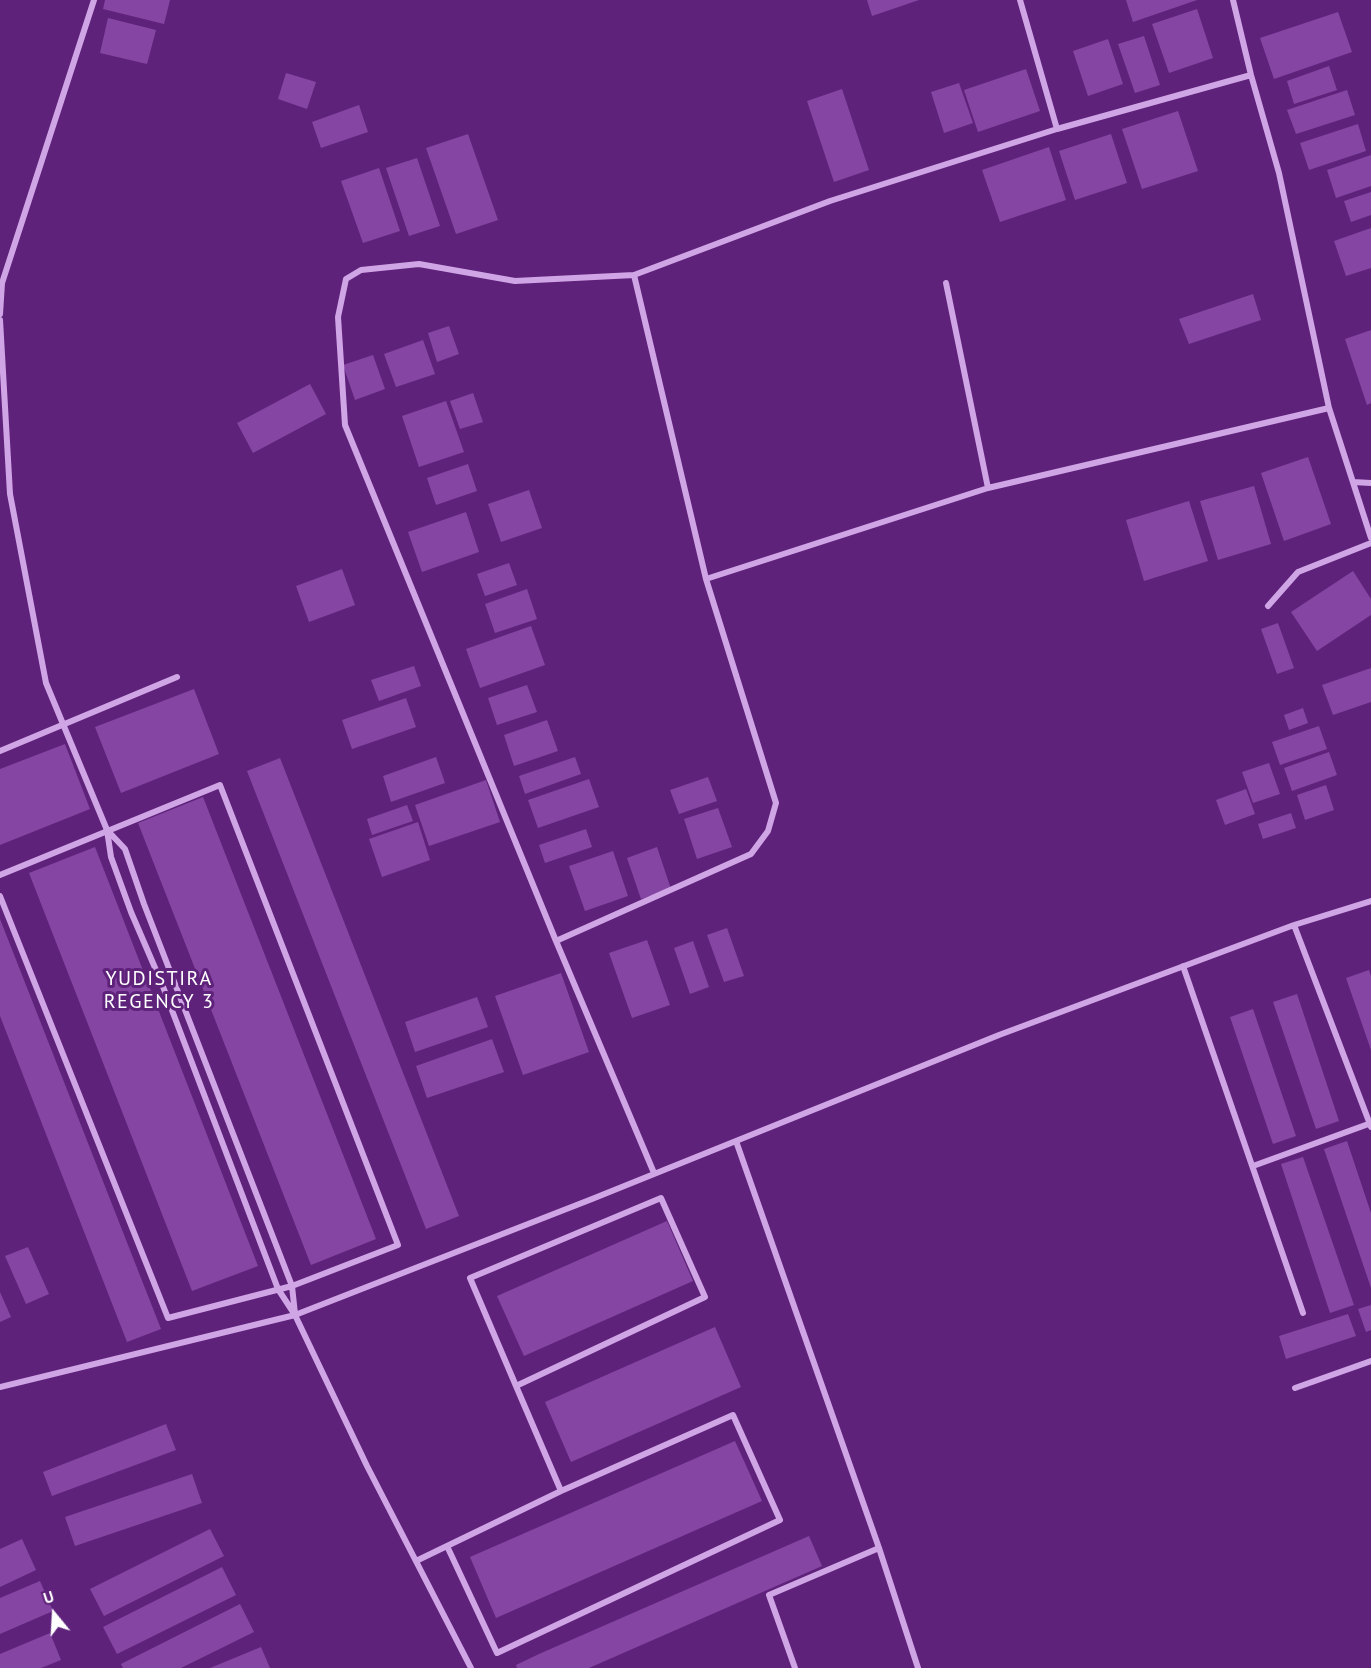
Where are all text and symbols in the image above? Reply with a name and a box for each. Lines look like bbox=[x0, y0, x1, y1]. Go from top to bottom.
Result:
district label: YUDISTIRA REGENCY 3 bbox=[104, 967, 214, 1014]
north arrow bbox=[24, 1584, 84, 1644]
text: U bbox=[41, 1586, 56, 1608]

